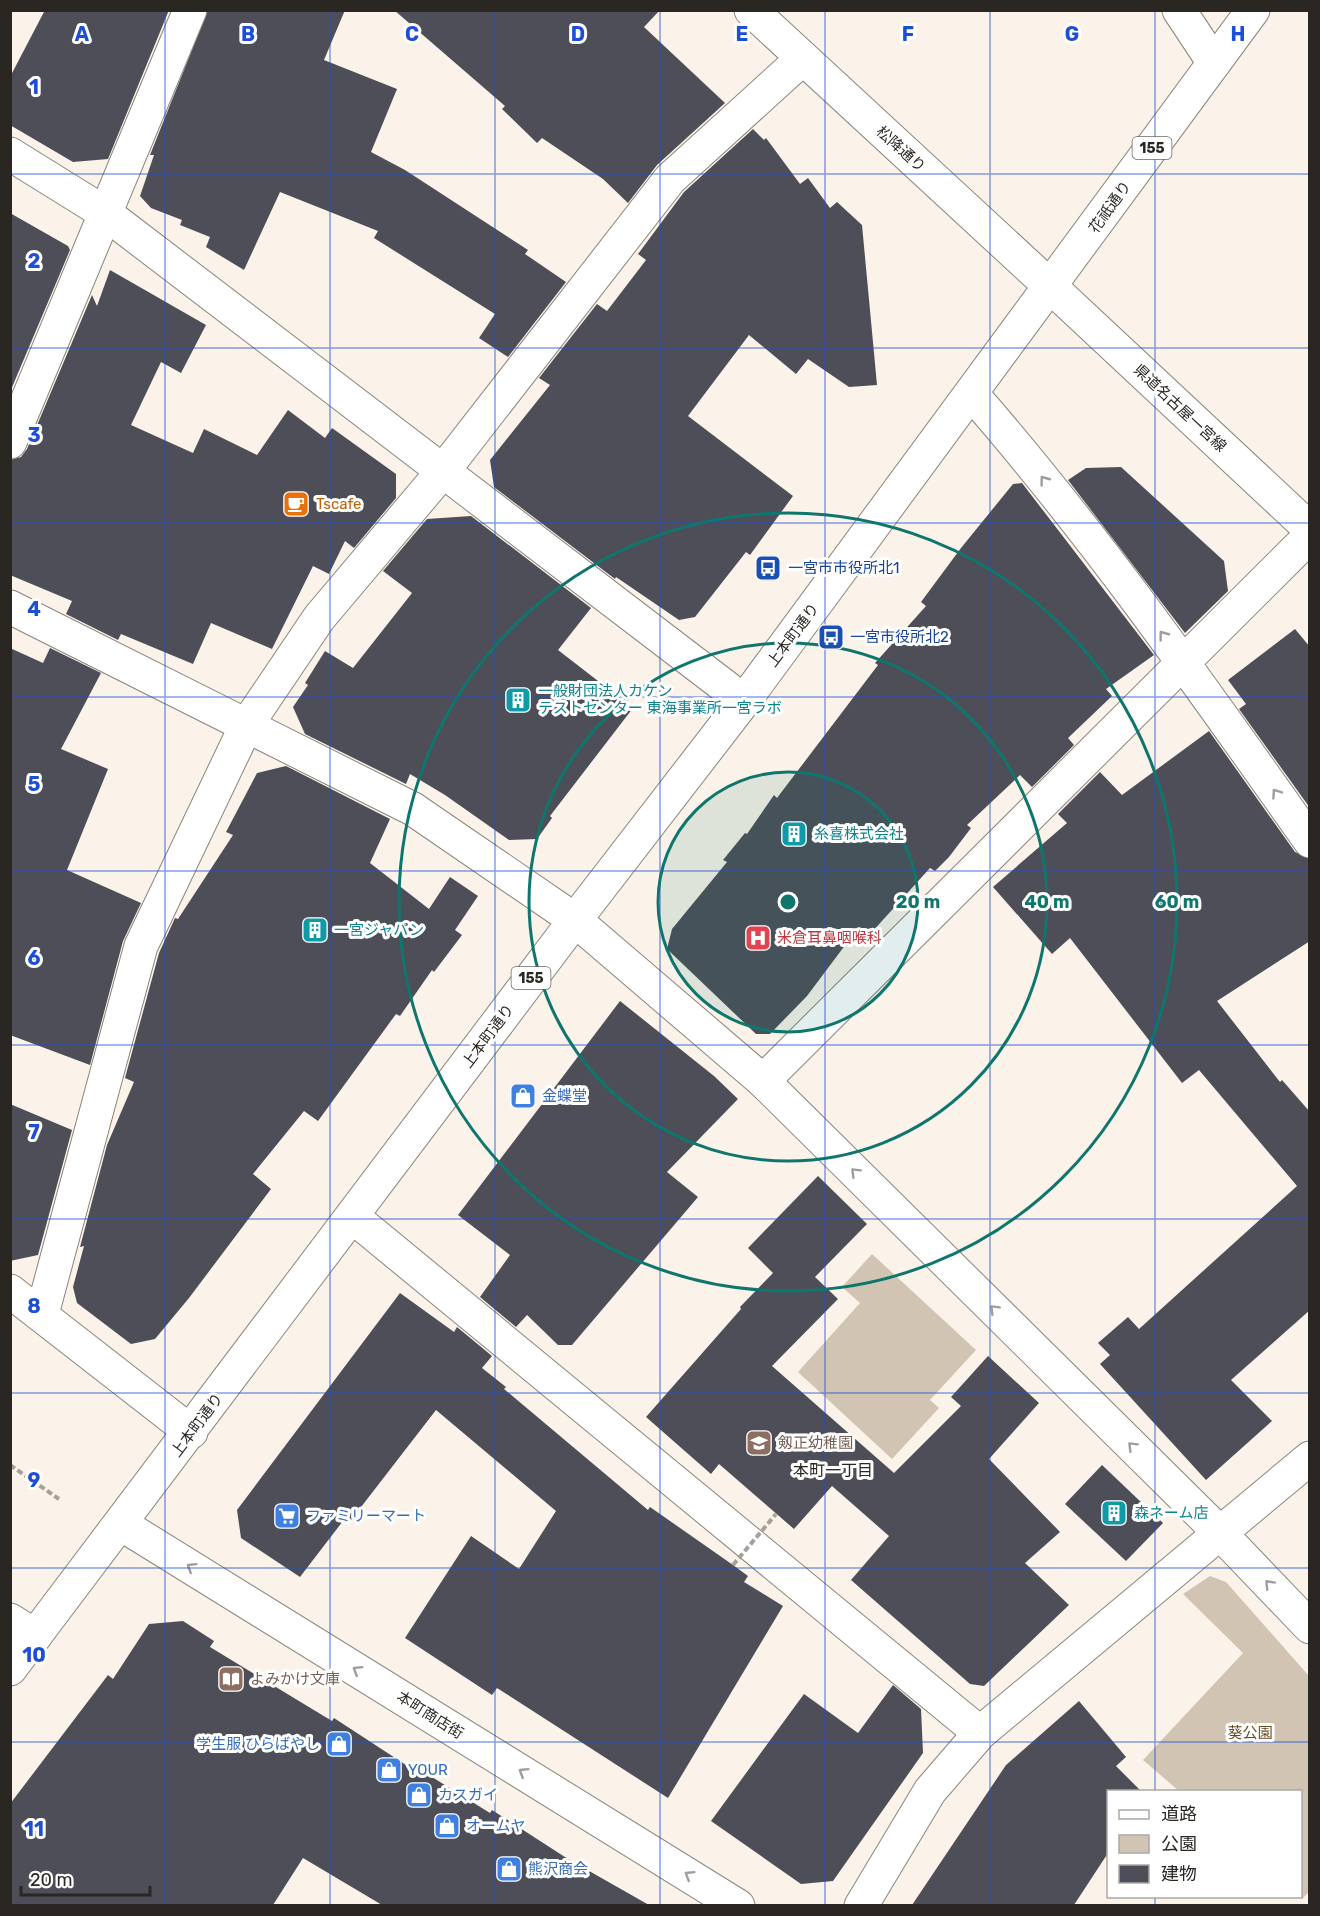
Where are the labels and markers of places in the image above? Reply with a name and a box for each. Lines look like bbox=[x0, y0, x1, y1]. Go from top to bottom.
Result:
cafe icon: Tscafe bbox=[281, 489, 311, 519]
place label: Tscafe bbox=[316, 495, 362, 513]
bus stop icon: 一宮市市役所北1 bbox=[753, 553, 783, 583]
place label: 一宮市市役所北1 bbox=[788, 559, 899, 577]
bus stop icon: 一宮市役所北2 bbox=[816, 622, 846, 652]
place label: 一宮市役所北2 bbox=[850, 628, 949, 646]
place label: 一般財団法人カケン テストセンター 東海事業所一宮ラボ bbox=[538, 682, 782, 717]
building icon: 一般財団法人カケン テストセンター 東海事業所一宮ラボ bbox=[503, 685, 533, 715]
building icon: 糸喜株式会社 bbox=[779, 819, 809, 849]
place label: 糸喜株式会社 bbox=[814, 825, 904, 843]
centre of rings bbox=[778, 892, 798, 912]
building icon: 一宮ジャパン bbox=[300, 915, 330, 945]
place label: 一宮ジャパン bbox=[334, 921, 424, 939]
hospital icon: 米倉耳鼻咽喉科 bbox=[743, 923, 773, 953]
place label: 米倉耳鼻咽喉科 bbox=[777, 929, 882, 947]
shop icon: 金蝶堂 bbox=[508, 1081, 538, 1111]
place label: 金蝶堂 bbox=[542, 1087, 587, 1105]
school or university icon: 剱正幼稚園 bbox=[744, 1428, 774, 1458]
place label: 剱正幼稚園 bbox=[778, 1434, 853, 1452]
building icon: 森ネーム店 bbox=[1099, 1498, 1129, 1528]
supermarket icon: ファミリーマート bbox=[272, 1501, 302, 1531]
place label: 森ネーム店 bbox=[1134, 1504, 1209, 1522]
place label: ファミリーマート bbox=[306, 1507, 426, 1525]
library icon: よみかけ文庫 bbox=[216, 1664, 246, 1694]
place label: よみかけ文庫 bbox=[250, 1670, 340, 1688]
shop icon: 学生服 ひらばやし bbox=[324, 1729, 354, 1759]
place label: 学生服 ひらばやし bbox=[196, 1735, 320, 1753]
shop icon: YOUR bbox=[374, 1755, 404, 1785]
place label: YOUR bbox=[408, 1761, 448, 1779]
shop icon: カスガイ bbox=[404, 1780, 434, 1810]
place label: カスガイ bbox=[438, 1786, 498, 1804]
shop icon: オームヤ bbox=[432, 1811, 462, 1841]
place label: オームヤ bbox=[466, 1817, 526, 1835]
shop icon: 熊沢商会 bbox=[494, 1854, 524, 1884]
place label: 熊沢商会 bbox=[528, 1860, 588, 1878]

